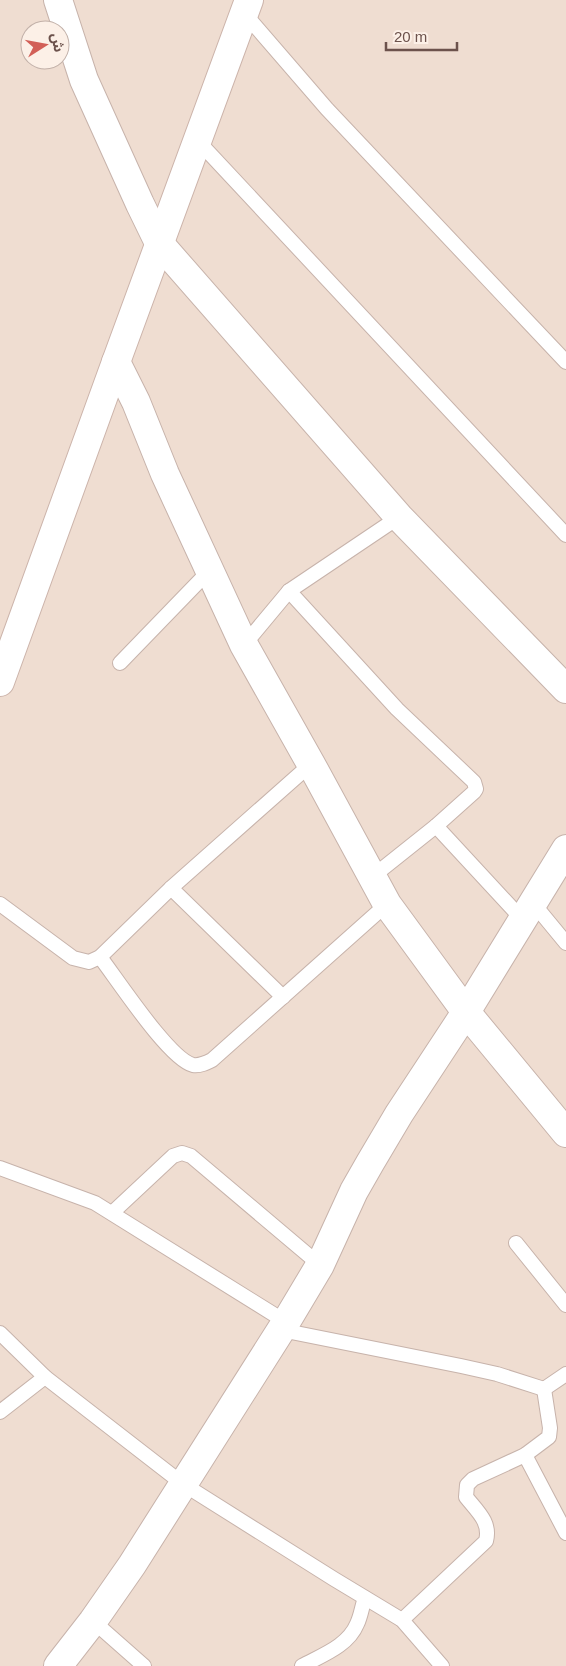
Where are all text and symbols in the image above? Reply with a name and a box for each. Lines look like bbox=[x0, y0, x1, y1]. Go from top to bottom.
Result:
north arrow bbox=[20, 20, 70, 70]
scale bar bbox=[386, 20, 457, 52]
text: 20 m bbox=[394, 28, 427, 45]
text: ش bbox=[48, 32, 67, 53]

